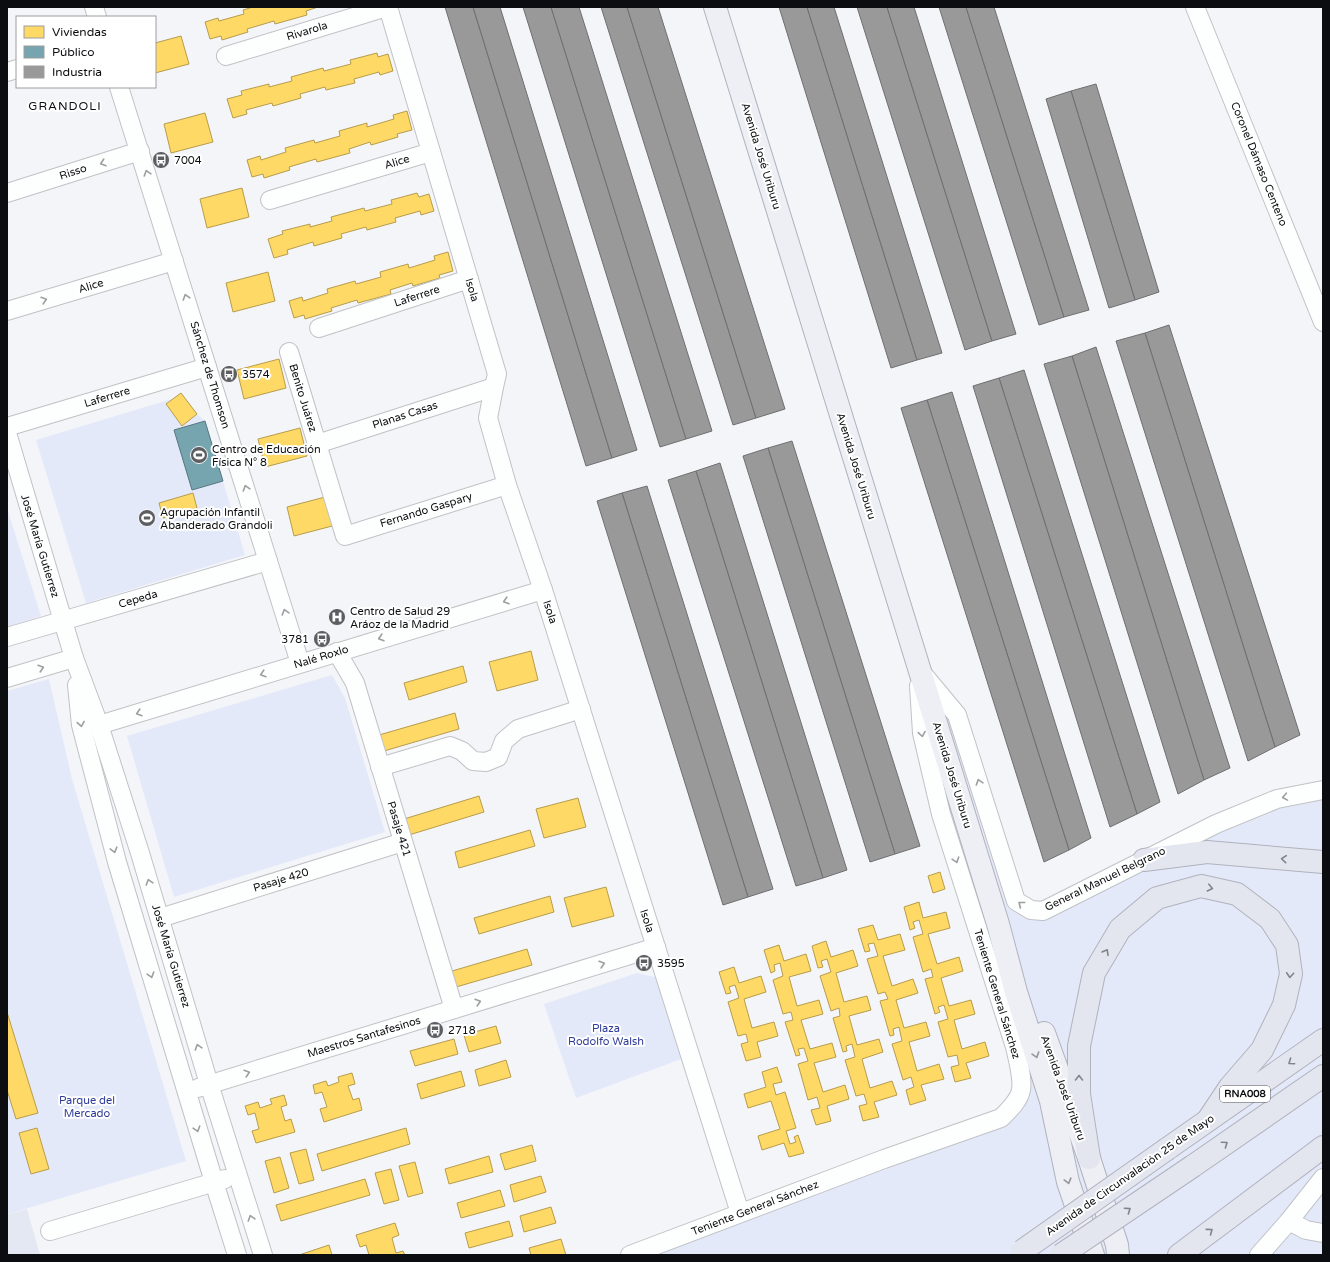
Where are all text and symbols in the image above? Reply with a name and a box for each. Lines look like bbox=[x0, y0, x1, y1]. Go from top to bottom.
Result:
legend bbox=[16, 16, 156, 88]
street label: Rivarola bbox=[285, 19, 329, 43]
text: Viviendas bbox=[52, 25, 107, 39]
text: Público bbox=[52, 45, 94, 59]
text: Industria bbox=[52, 65, 102, 79]
district label: GRANDOLI bbox=[28, 99, 102, 113]
street label: Coronel Dámaso Centeno bbox=[1228, 100, 1290, 228]
street label: Avenida José Uriburu bbox=[739, 101, 783, 211]
bus stop icon: 7004 bbox=[151, 150, 171, 170]
street label: Alice bbox=[383, 152, 411, 172]
place label: 7004 bbox=[174, 154, 202, 167]
one-way arrow bbox=[99, 158, 106, 167]
street label: Risso bbox=[58, 161, 89, 182]
one-way arrow bbox=[143, 170, 152, 177]
street label: Alice bbox=[77, 276, 105, 296]
street label: Isola bbox=[462, 277, 482, 303]
street label: Laferrere bbox=[393, 283, 441, 309]
one-way arrow bbox=[182, 294, 191, 301]
one-way arrow bbox=[41, 296, 48, 305]
street label: Sánchez de Thomson bbox=[187, 320, 233, 430]
street label: Benito Juárez bbox=[286, 362, 320, 434]
bus stop icon: 3574 bbox=[219, 364, 239, 384]
place label: 3574 bbox=[242, 368, 270, 381]
street label: Laferrere bbox=[83, 384, 131, 410]
street label: Planas Casas bbox=[371, 398, 439, 432]
street label: Avenida José Uriburu bbox=[834, 411, 878, 521]
place label: Centro de Educación Física N° 8 bbox=[212, 443, 321, 469]
sports icon: Centro de Educación Física N° 8 bbox=[189, 445, 209, 465]
one-way arrow bbox=[242, 485, 251, 492]
street label: Fernando Gaspary bbox=[378, 490, 474, 530]
street label: José María Gutierrez bbox=[18, 493, 62, 600]
place label: Agrupación Infantil Abanderado Grandoli bbox=[160, 506, 273, 532]
sports icon: Agrupación Infantil Abanderado Grandoli bbox=[137, 508, 157, 528]
street label: Cepeda bbox=[117, 587, 159, 611]
one-way arrow bbox=[502, 596, 509, 605]
street label: Isola bbox=[540, 599, 560, 625]
place label: Centro de Salud 29 Aráoz de la Madrid bbox=[350, 605, 450, 631]
hospital icon: Centro de Salud 29 Aráoz de la Madrid bbox=[327, 607, 347, 627]
one-way arrow bbox=[281, 609, 290, 616]
bus stop icon: 3781 bbox=[312, 629, 332, 649]
place label: 3781 bbox=[281, 633, 309, 646]
one-way arrow bbox=[378, 633, 385, 642]
street label: Nalé Roxlo bbox=[292, 642, 350, 671]
one-way arrow bbox=[37, 664, 44, 673]
one-way arrow bbox=[260, 669, 267, 678]
one-way arrow bbox=[136, 708, 143, 717]
street label: Avenida José Uriburu bbox=[930, 720, 974, 830]
one-way arrow bbox=[76, 721, 85, 728]
one-way arrow bbox=[918, 731, 926, 737]
one-way arrow bbox=[975, 779, 984, 786]
one-way arrow bbox=[1282, 793, 1288, 801]
street label: Pasaje 421 bbox=[384, 800, 414, 858]
street label: General Manuel Belgrano bbox=[1043, 844, 1168, 914]
one-way arrow bbox=[109, 847, 117, 853]
one-way arrow bbox=[1281, 855, 1287, 864]
one-way arrow bbox=[951, 856, 959, 863]
street label: Pasaje 420 bbox=[252, 865, 310, 895]
one-way arrow bbox=[145, 879, 154, 886]
one-way arrow bbox=[1207, 884, 1213, 892]
one-way arrow bbox=[1019, 901, 1026, 908]
street label: José María Gutierrez bbox=[149, 903, 193, 1010]
street label: Isola bbox=[637, 908, 657, 934]
street label: Teniente General Sánchez bbox=[971, 928, 1023, 1061]
one-way arrow bbox=[1102, 949, 1109, 956]
bus stop icon: 3595 bbox=[634, 953, 654, 973]
place label: 3595 bbox=[657, 957, 685, 970]
one-way arrow bbox=[599, 960, 606, 969]
one-way arrow bbox=[146, 971, 155, 978]
one-way arrow bbox=[1285, 971, 1294, 978]
one-way arrow bbox=[474, 998, 481, 1007]
street label: Maestros Santafesinos bbox=[306, 1014, 422, 1060]
bus stop icon: 2718 bbox=[425, 1020, 445, 1040]
park label: Plaza Rodolfo Walsh bbox=[568, 1022, 644, 1048]
place label: 2718 bbox=[448, 1024, 476, 1037]
street label: Avenida José Uriburu bbox=[1038, 1034, 1088, 1142]
one-way arrow bbox=[194, 1044, 203, 1051]
one-way arrow bbox=[1031, 1052, 1040, 1059]
one-way arrow bbox=[1288, 1057, 1295, 1065]
one-way arrow bbox=[243, 1069, 250, 1078]
one-way arrow bbox=[1075, 1075, 1083, 1081]
road number: RNA008 bbox=[1220, 1086, 1270, 1102]
park label: Parque del Mercado bbox=[59, 1094, 115, 1120]
street label: Avenida de Circunvalación 25 de Mayo bbox=[1043, 1111, 1217, 1238]
one-way arrow bbox=[192, 1125, 201, 1132]
one-way arrow bbox=[1221, 1142, 1228, 1149]
one-way arrow bbox=[1063, 1177, 1072, 1184]
street label: Teniente General Sánchez bbox=[690, 1178, 821, 1238]
one-way arrow bbox=[1124, 1207, 1131, 1215]
one-way arrow bbox=[247, 1214, 256, 1221]
one-way arrow bbox=[1205, 1229, 1212, 1236]

